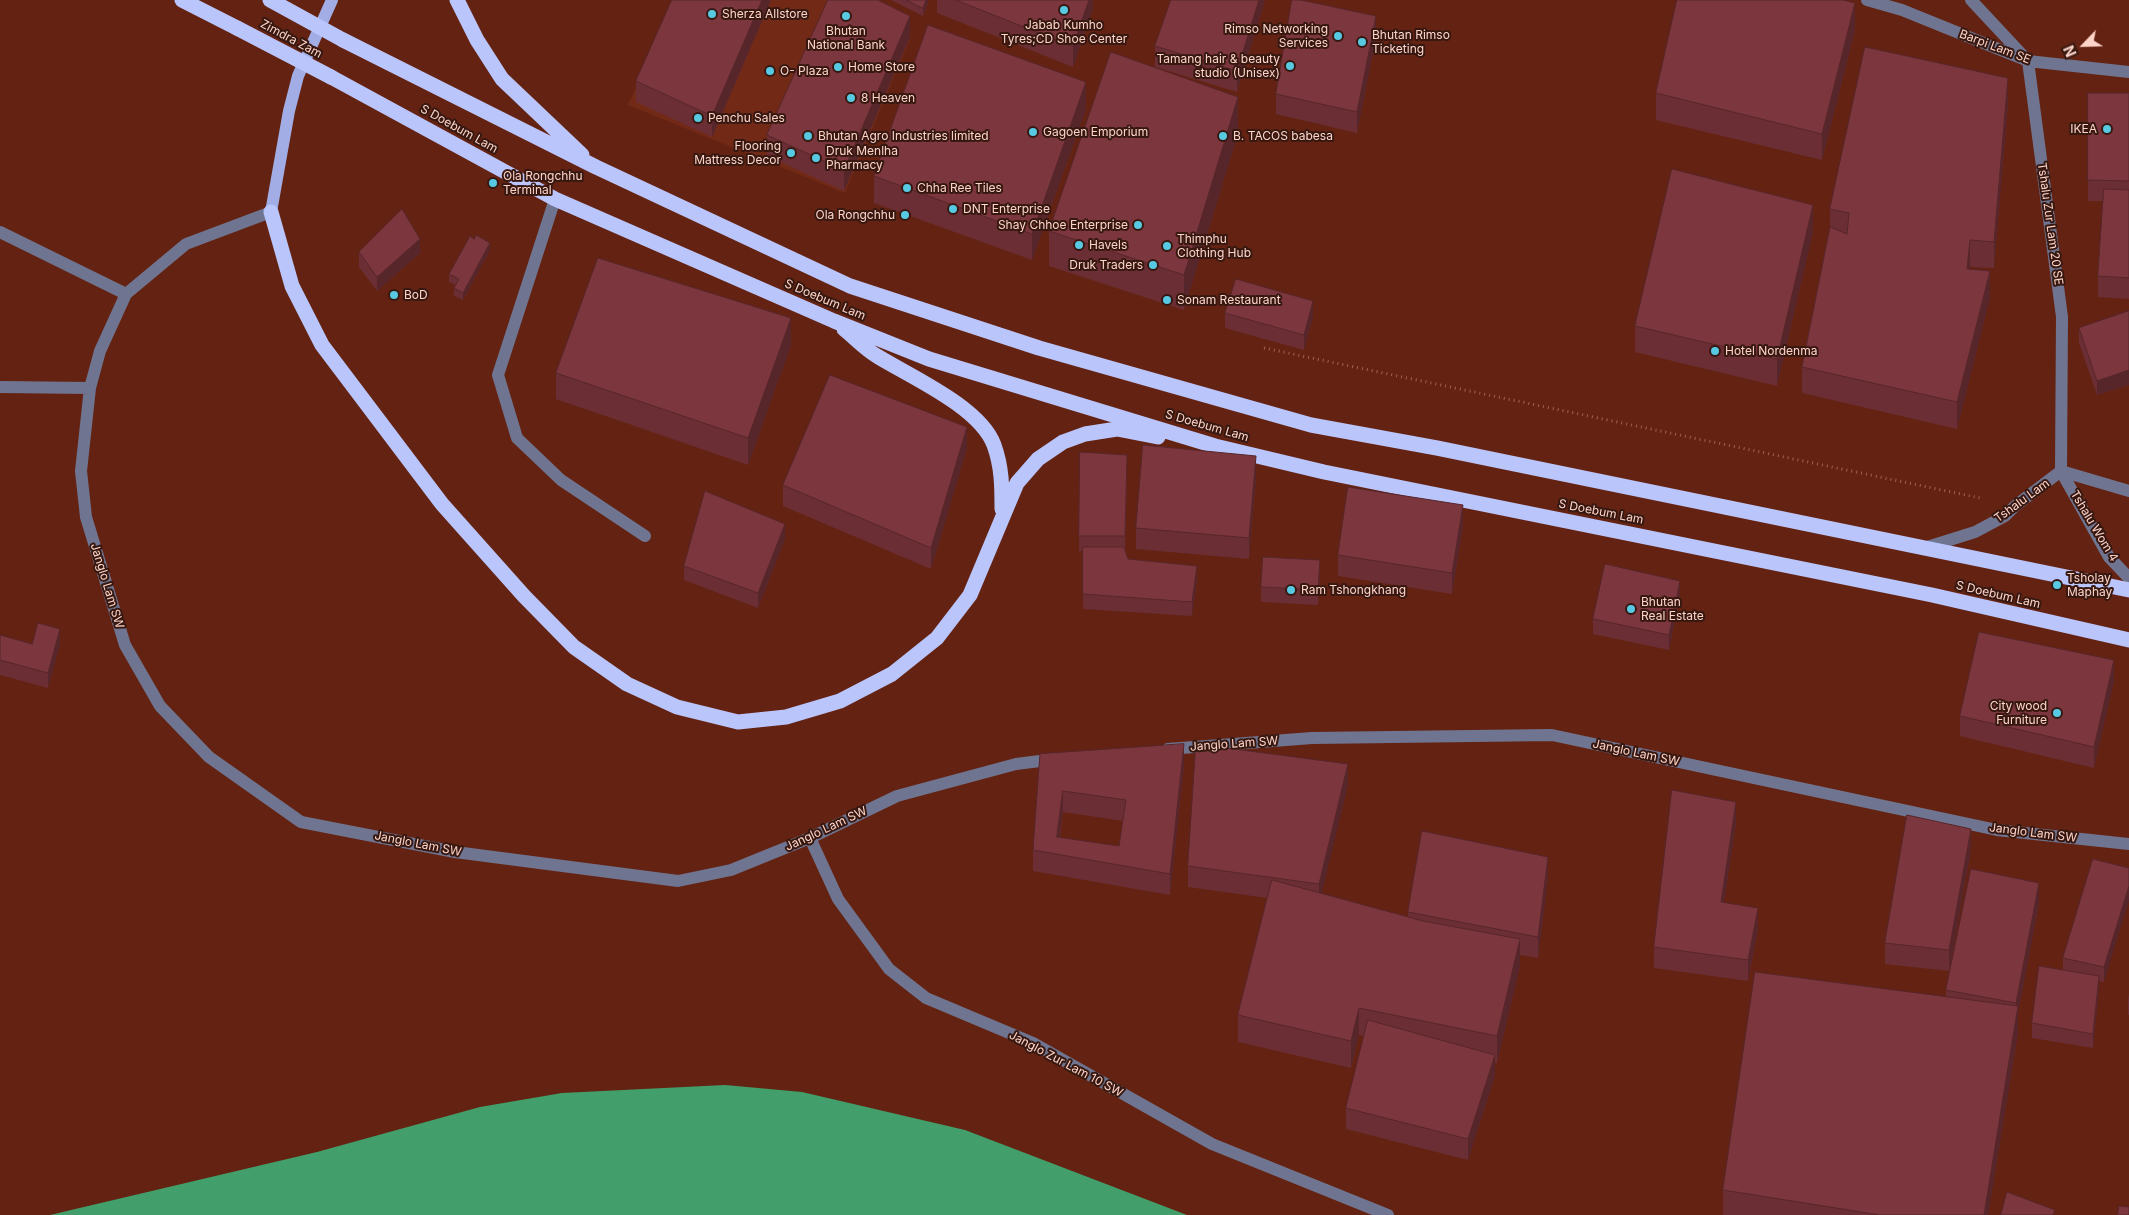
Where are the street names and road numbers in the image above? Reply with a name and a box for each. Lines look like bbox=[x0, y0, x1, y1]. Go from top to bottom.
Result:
street label: Zimdra Zam bbox=[258, 17, 324, 61]
street label: Barpi Lam SE bbox=[1957, 27, 2033, 67]
street label: S Doebum Lam bbox=[418, 102, 500, 156]
street label: Tshalu Zur Lam 20 SE bbox=[2034, 162, 2066, 286]
street label: S Doebum Lam bbox=[782, 277, 868, 323]
street label: S Doebum Lam bbox=[1164, 407, 1250, 445]
street label: Tshalu Lam bbox=[1992, 476, 2052, 526]
street label: Tshalu Wom 4 bbox=[2067, 488, 2121, 564]
street label: S Doebum Lam bbox=[1557, 497, 1645, 527]
street label: Janglo Lam SW bbox=[87, 542, 127, 630]
street label: S Doebum Lam bbox=[1954, 578, 2042, 612]
street label: Janglo Lam SW bbox=[1189, 734, 1279, 754]
street label: Janglo Lam SW bbox=[1591, 737, 1681, 769]
street label: Janglo Lam SW bbox=[783, 804, 869, 854]
street label: Janglo Lam SW bbox=[1988, 820, 2078, 846]
street label: Janglo Lam SW bbox=[373, 828, 463, 860]
street label: Janglo Zur Lam 10 SW bbox=[1007, 1028, 1125, 1100]

